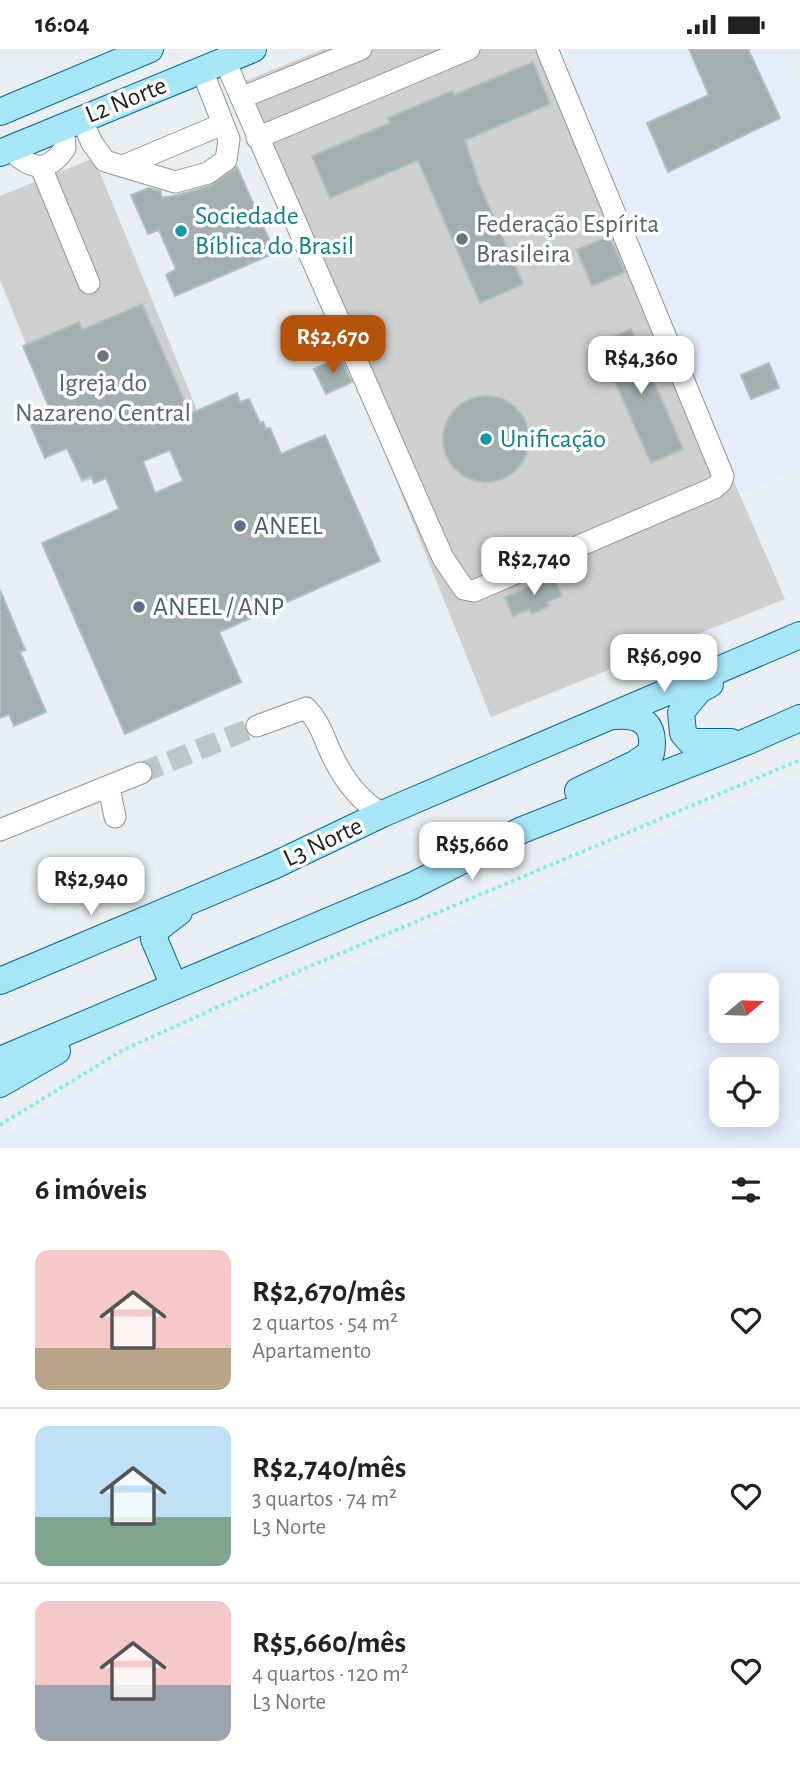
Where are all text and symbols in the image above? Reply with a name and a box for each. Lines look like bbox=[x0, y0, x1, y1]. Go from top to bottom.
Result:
text: 16:04 bbox=[35, 11, 90, 37]
street label: L2 Norte bbox=[82, 72, 170, 128]
place label: Sociedade Bíblica do Brasil bbox=[195, 203, 354, 259]
place label: Federação Espírita Brasileira bbox=[476, 211, 659, 267]
marker: Sociedade Bíblica do Brasil bbox=[173, 223, 189, 239]
marker: Federação Espírita Brasileira bbox=[454, 231, 470, 247]
pin: R$2,670 bbox=[268, 315, 398, 375]
text: R$2,670 bbox=[296, 326, 370, 349]
pin: R$4,360 bbox=[576, 337, 706, 396]
text: R$4,360 bbox=[604, 347, 678, 370]
marker: Igreja do Nazareno Central bbox=[95, 348, 111, 364]
place label: Igreja do Nazareno Central bbox=[15, 370, 191, 426]
place label: Unificação bbox=[500, 426, 606, 452]
marker: Unificação bbox=[478, 431, 494, 447]
place label: ANEEL bbox=[254, 513, 323, 539]
marker: ANEEL bbox=[232, 518, 248, 534]
pin: R$2,740 bbox=[469, 538, 599, 597]
text: R$2,740 bbox=[497, 548, 571, 571]
place label: ANEEL / ANP bbox=[153, 594, 284, 620]
marker: ANEEL / ANP bbox=[131, 599, 147, 615]
pin: R$6,090 bbox=[599, 635, 729, 694]
text: R$6,090 bbox=[626, 645, 702, 668]
street label: L3 Norte bbox=[279, 812, 367, 872]
pin: R$5,660 bbox=[407, 823, 537, 882]
text: R$5,660 bbox=[435, 833, 509, 856]
pin: R$2,940 bbox=[26, 857, 156, 917]
text: R$2,940 bbox=[54, 868, 128, 891]
north arrow bbox=[709, 973, 779, 1043]
map controls bbox=[709, 973, 779, 1127]
button: locate bbox=[709, 1057, 779, 1127]
icon: filters bbox=[727, 1171, 765, 1209]
text: 6 imóveis bbox=[35, 1175, 147, 1205]
text: R$2,670/mês bbox=[252, 1277, 406, 1307]
icon: home bbox=[91, 1278, 175, 1362]
icon: heart bbox=[727, 1301, 765, 1339]
text: 2 quartos · 54 m² bbox=[252, 1312, 398, 1335]
text: Apartamento bbox=[252, 1340, 371, 1363]
text: R$2,740/mês bbox=[252, 1453, 406, 1483]
icon: home bbox=[91, 1454, 175, 1538]
icon: heart bbox=[727, 1477, 765, 1515]
text: 3 quartos · 74 m² bbox=[252, 1488, 397, 1511]
text: L3 Norte bbox=[252, 1516, 326, 1539]
text: R$5,660/mês bbox=[252, 1628, 406, 1658]
icon: home bbox=[91, 1629, 175, 1713]
icon: heart bbox=[727, 1652, 765, 1690]
text: 4 quartos · 120 m² bbox=[252, 1663, 409, 1686]
text: L3 Norte bbox=[252, 1691, 326, 1714]

